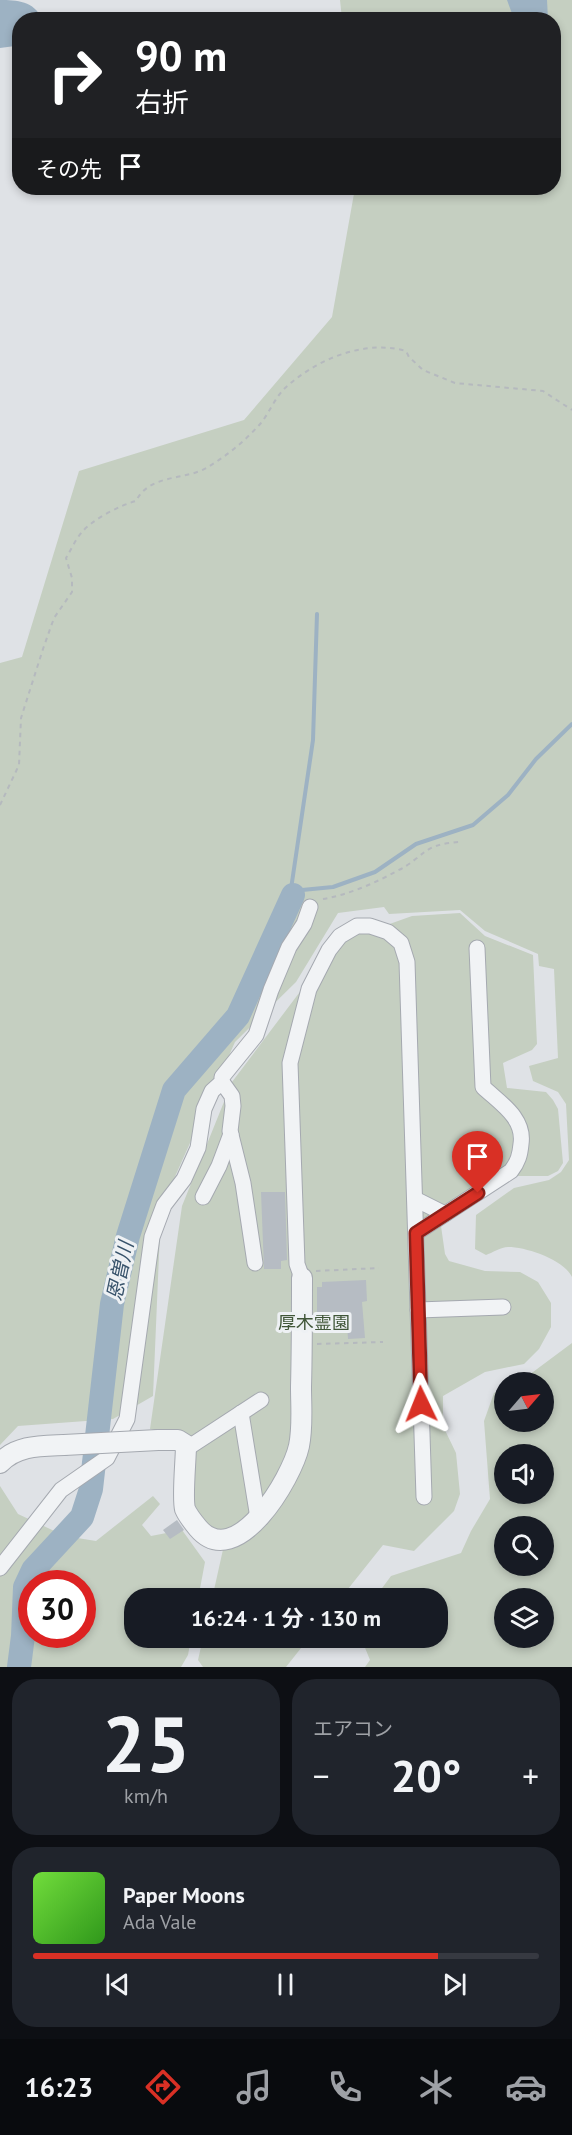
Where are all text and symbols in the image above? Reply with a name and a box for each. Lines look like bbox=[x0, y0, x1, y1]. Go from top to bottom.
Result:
text: 90 m bbox=[135, 28, 227, 83]
icon: right bbox=[36, 36, 114, 114]
text: 右折 bbox=[135, 85, 189, 119]
icon: arrive bbox=[114, 150, 147, 183]
text: その先 bbox=[36, 155, 102, 183]
pin bbox=[452, 1131, 503, 1193]
icon: arrive bbox=[461, 1140, 494, 1173]
water label: 恩曽川 bbox=[101, 1237, 139, 1303]
park label: 厚木霊園 bbox=[278, 1311, 350, 1334]
position arrow bbox=[389, 1372, 453, 1436]
north arrow bbox=[494, 1372, 554, 1432]
map controls bbox=[494, 1372, 554, 1648]
button: sound bbox=[494, 1444, 554, 1504]
button: search bbox=[494, 1516, 554, 1576]
speed limit sign: 30 bbox=[18, 1570, 96, 1648]
button: layers bbox=[494, 1588, 554, 1648]
text: 16:24 · 1 分 · 130 m bbox=[191, 1604, 381, 1632]
text: 25 bbox=[102, 1693, 190, 1794]
text: エアコン bbox=[313, 1716, 393, 1742]
text: 20° bbox=[391, 1746, 461, 1804]
text: − bbox=[313, 1754, 330, 1797]
text: + bbox=[522, 1754, 539, 1797]
text: km/h bbox=[124, 1783, 168, 1809]
text: Paper Moons bbox=[123, 1881, 245, 1909]
text: Ada Vale bbox=[123, 1909, 196, 1935]
icon: previous bbox=[101, 1968, 134, 2001]
icon: pause bbox=[269, 1968, 302, 2001]
icon: next bbox=[438, 1968, 471, 2001]
icon: directions bbox=[142, 2066, 184, 2108]
icon: music bbox=[233, 2066, 275, 2108]
icon: phone bbox=[324, 2066, 366, 2108]
icon: climate bbox=[415, 2066, 457, 2108]
icon: car bbox=[505, 2066, 547, 2108]
text: 16:23 bbox=[24, 2070, 93, 2104]

